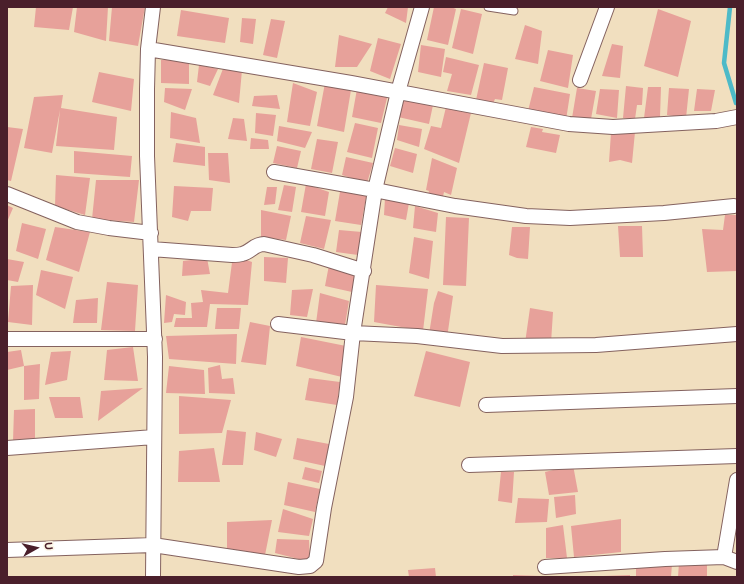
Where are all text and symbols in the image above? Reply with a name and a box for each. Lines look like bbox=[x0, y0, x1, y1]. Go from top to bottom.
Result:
north arrow bbox=[16, 528, 56, 568]
text: U bbox=[41, 541, 55, 551]

